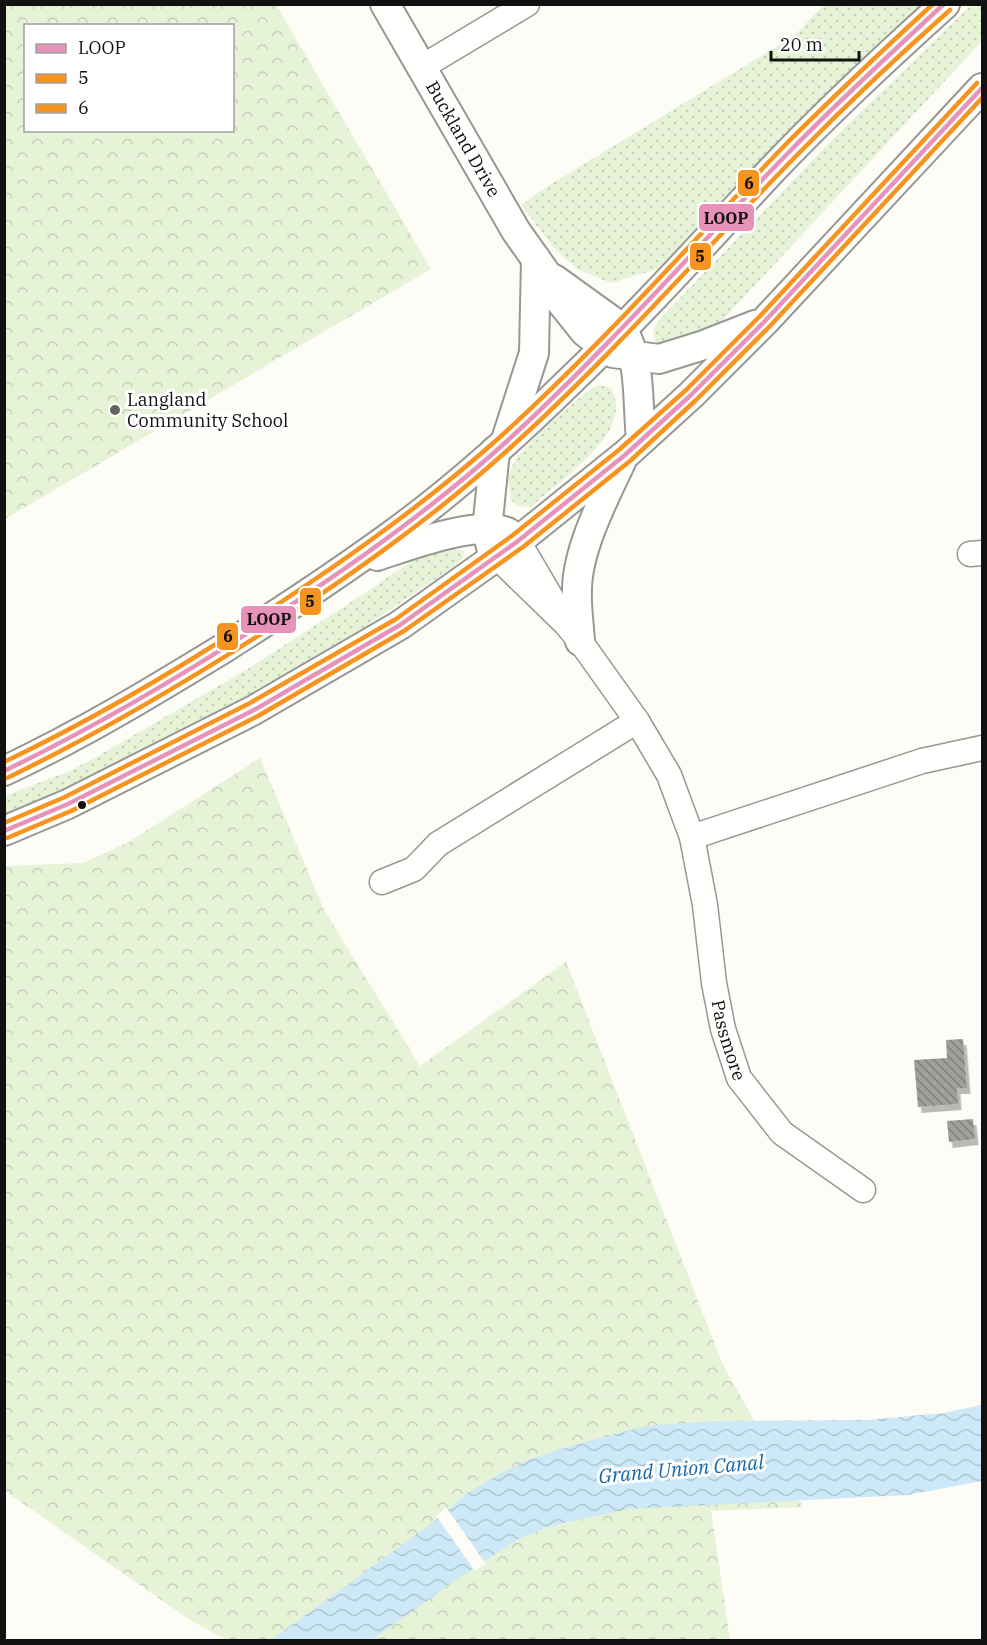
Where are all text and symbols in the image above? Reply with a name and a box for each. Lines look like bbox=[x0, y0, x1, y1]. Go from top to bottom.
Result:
legend bbox=[24, 24, 234, 132]
scale bar bbox=[771, 24, 860, 62]
text: 20 m bbox=[780, 33, 823, 56]
text: LOOP bbox=[78, 36, 126, 59]
text: 5 bbox=[78, 66, 89, 89]
street label: Buckland Drive bbox=[421, 77, 506, 201]
text: 6 bbox=[78, 96, 89, 119]
line badge: 6 bbox=[737, 169, 760, 197]
text: 6 bbox=[744, 173, 754, 193]
line badge: LOOP bbox=[698, 203, 755, 232]
text: LOOP bbox=[704, 208, 748, 228]
line badge: 5 bbox=[689, 242, 712, 271]
text: 5 bbox=[695, 246, 705, 266]
place label: Langland Community School bbox=[127, 388, 288, 432]
marker: Langland Community School bbox=[108, 403, 122, 417]
line badge: 5 bbox=[299, 587, 322, 616]
text: 5 bbox=[305, 591, 315, 611]
line badge: LOOP bbox=[240, 605, 297, 634]
text: LOOP bbox=[247, 609, 291, 629]
line badge: 6 bbox=[216, 622, 239, 651]
text: 6 bbox=[223, 626, 233, 646]
unlabelled marker bbox=[76, 799, 88, 811]
street label: Passmore bbox=[707, 998, 751, 1083]
water label: Grand Union Canal bbox=[597, 1448, 765, 1489]

